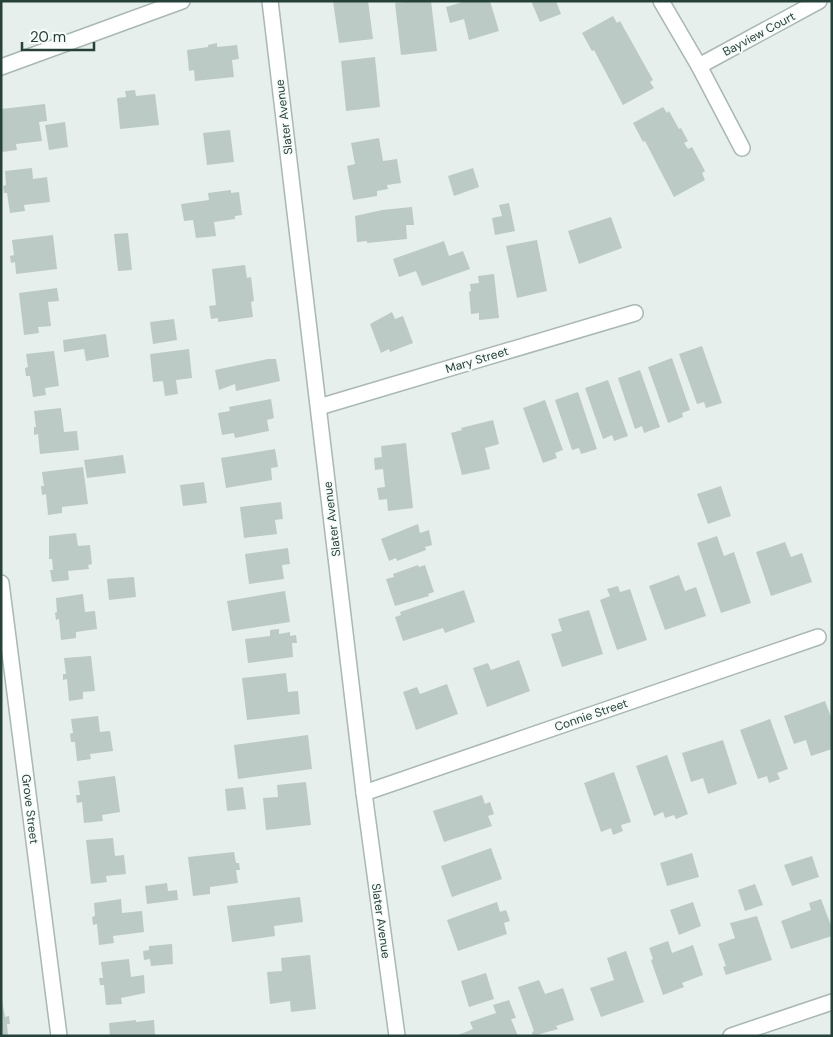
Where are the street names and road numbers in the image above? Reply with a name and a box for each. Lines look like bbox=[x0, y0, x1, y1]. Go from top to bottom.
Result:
street label: Bayview Court bbox=[720, 8, 798, 60]
street label: Slater Avenue bbox=[271, 78, 297, 156]
street label: Mary Street bbox=[444, 343, 511, 377]
street label: Slater Avenue bbox=[319, 480, 345, 558]
street label: Connie Street bbox=[552, 695, 630, 735]
street label: Grove Street bbox=[18, 773, 42, 845]
street label: Slater Avenue bbox=[368, 882, 394, 960]

